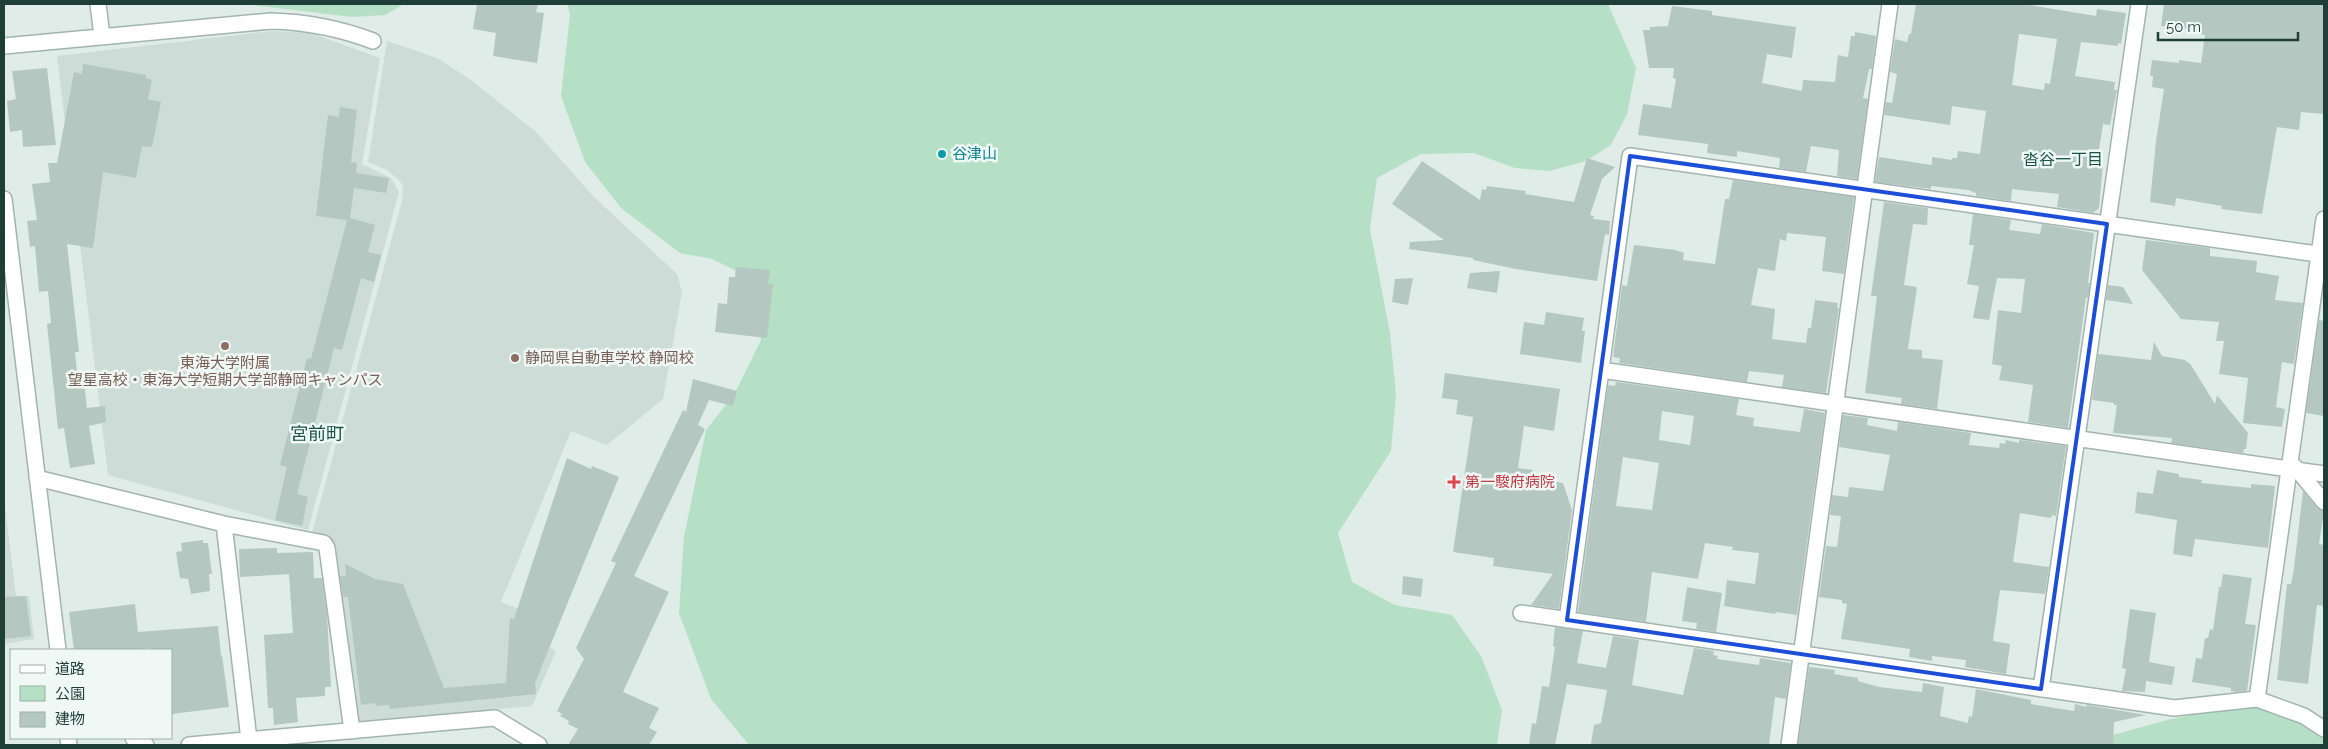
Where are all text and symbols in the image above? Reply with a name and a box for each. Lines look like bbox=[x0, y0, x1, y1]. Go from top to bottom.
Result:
scale bar bbox=[2158, 10, 2298, 42]
text: 50 m bbox=[2166, 18, 2201, 36]
place label: 谷津山 bbox=[952, 145, 997, 163]
marker: 谷津山 bbox=[936, 148, 948, 160]
district label: 沓谷一丁目 bbox=[2023, 150, 2103, 169]
marker: 東海大学附属 望星高校・東海大学短期大学部静岡キャンパス bbox=[219, 340, 231, 352]
place label: 静岡県自動車学校 静岡校 bbox=[525, 349, 694, 367]
marker: 静岡県自動車学校 静岡校 bbox=[509, 352, 521, 364]
place label: 東海大学附属 望星高校・東海大学短期大学部静岡キャンパス bbox=[67, 354, 383, 389]
district label: 宮前町 bbox=[290, 423, 344, 444]
place label: 第一駿府病院 bbox=[1465, 473, 1555, 491]
marker: 第一駿府病院 bbox=[1447, 475, 1461, 489]
legend bbox=[10, 649, 172, 739]
text: 道路 bbox=[55, 660, 85, 678]
text: 公園 bbox=[55, 685, 85, 703]
text: 建物 bbox=[55, 710, 85, 728]

